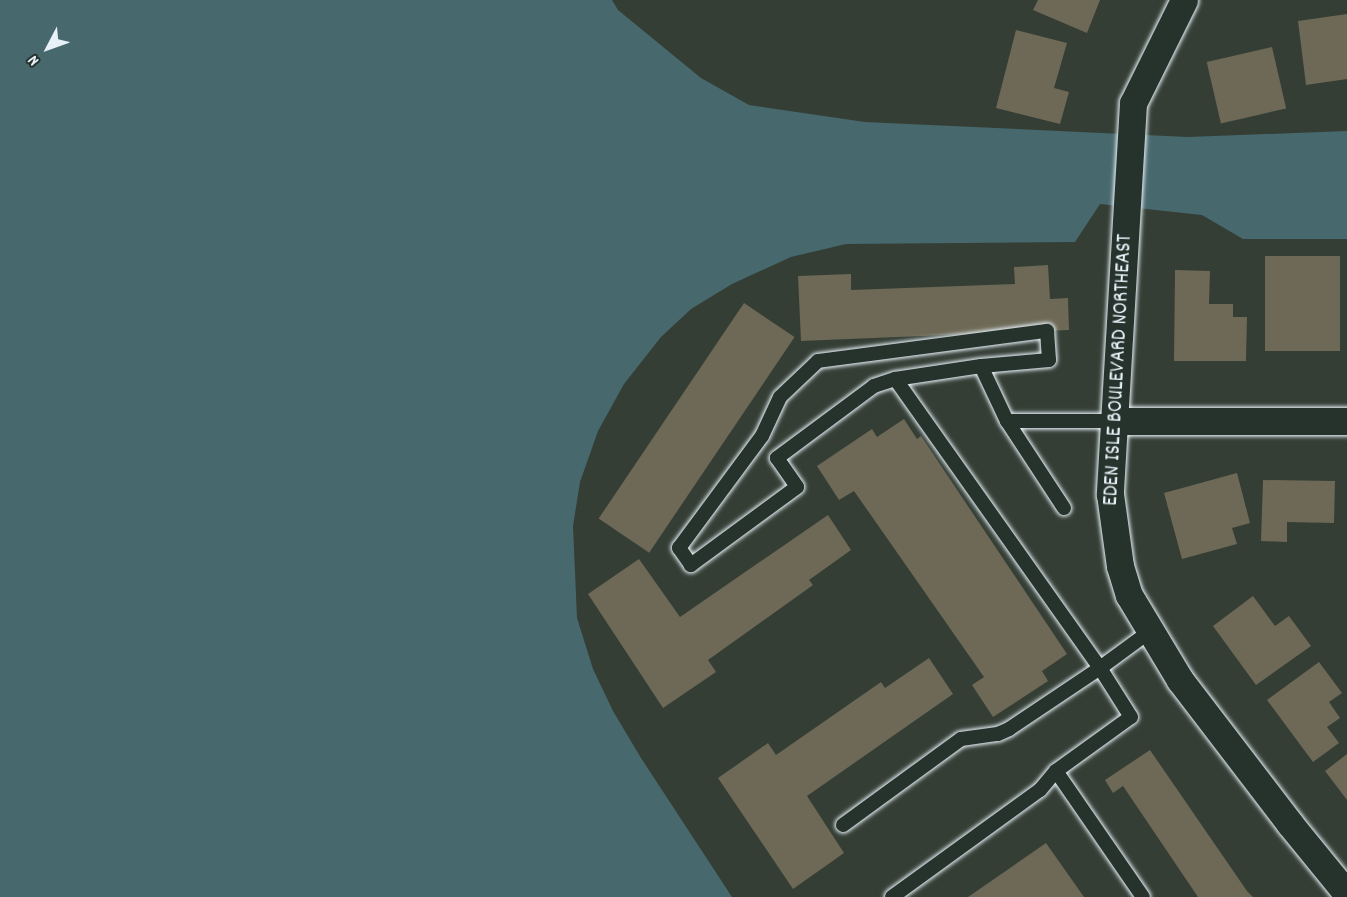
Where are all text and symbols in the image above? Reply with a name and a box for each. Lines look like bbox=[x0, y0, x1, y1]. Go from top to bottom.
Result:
north arrow bbox=[18, 18, 78, 78]
text: N bbox=[23, 50, 45, 71]
street label: EDEN ISLE BOULEVARD NORTHEAST bbox=[1099, 234, 1139, 506]

